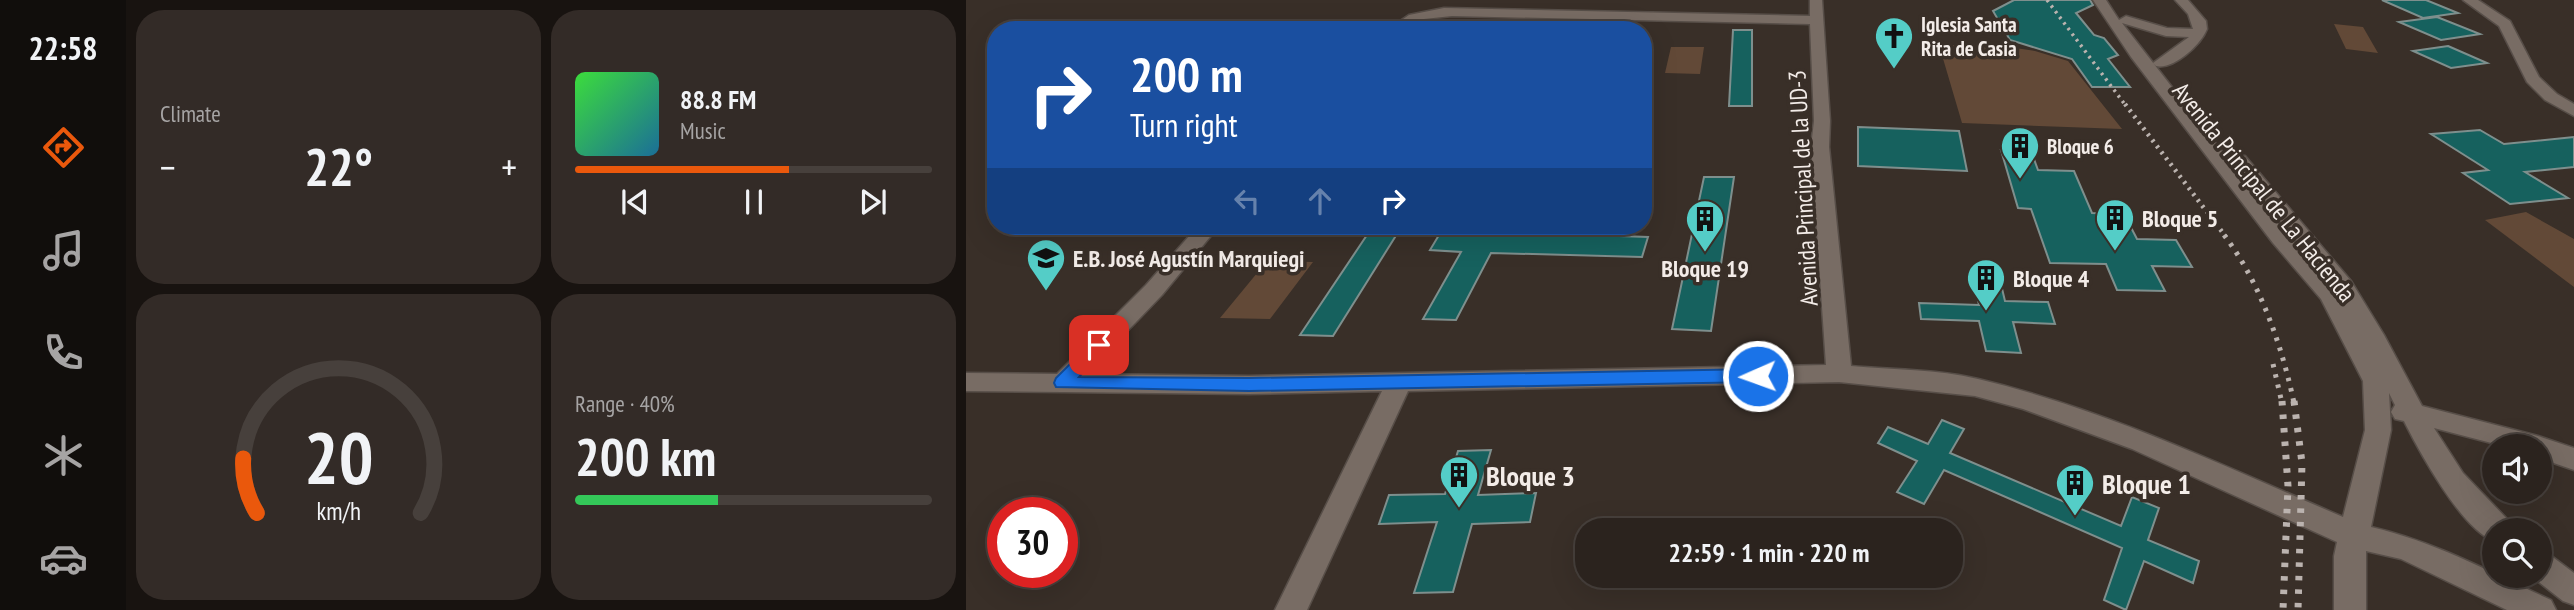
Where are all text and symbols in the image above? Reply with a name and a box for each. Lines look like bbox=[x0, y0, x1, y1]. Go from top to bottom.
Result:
place label: Iglesia Santa Rita de Casia bbox=[1921, 11, 2017, 62]
church icon: Iglesia Santa Rita de Casia bbox=[1873, 15, 1915, 70]
text: 22:58 bbox=[28, 27, 98, 69]
text: 200 m bbox=[1130, 42, 1243, 106]
icon: right bbox=[1015, 49, 1106, 140]
street label: Avenida Principal de la UD-3 bbox=[1781, 69, 1825, 307]
street label: Avenida Principal de La Hacienda bbox=[2166, 76, 2362, 308]
text: 88.8 FM bbox=[680, 83, 756, 116]
text: Climate bbox=[160, 99, 221, 128]
text: Turn right bbox=[1130, 104, 1238, 146]
text: Music bbox=[680, 116, 726, 145]
icon: directions bbox=[39, 123, 88, 172]
building icon: Bloque 6 bbox=[1999, 125, 2041, 180]
text: 22° bbox=[304, 133, 373, 200]
place label: Bloque 6 bbox=[2047, 133, 2114, 160]
text: − bbox=[160, 142, 176, 191]
text: + bbox=[501, 142, 517, 191]
icon: left bbox=[1228, 182, 1266, 220]
icon: ahead bbox=[1301, 182, 1339, 220]
icon: right bbox=[1374, 182, 1412, 220]
icon: previous bbox=[616, 183, 654, 221]
icon: pause bbox=[735, 183, 773, 221]
icon: next bbox=[854, 183, 892, 221]
building icon: Bloque 5 bbox=[2094, 197, 2136, 252]
building icon: Bloque 19 bbox=[1684, 198, 1726, 253]
place label: Bloque 5 bbox=[2142, 203, 2218, 234]
icon: music bbox=[39, 226, 88, 275]
school or university icon: E.B. José Agustín Marquiegi bbox=[1025, 237, 1067, 292]
place label: E.B. José Agustín Marquiegi bbox=[1073, 243, 1304, 274]
place label: Bloque 19 bbox=[1661, 253, 1749, 284]
building icon: Bloque 4 bbox=[1965, 257, 2007, 312]
place label: Bloque 4 bbox=[2013, 263, 2090, 294]
pin bbox=[1069, 315, 1129, 375]
icon: arrive bbox=[1080, 326, 1118, 364]
icon: phone bbox=[39, 328, 88, 377]
position arrow bbox=[1721, 339, 1795, 413]
text: Range · 40% bbox=[575, 389, 675, 418]
text: 20 bbox=[304, 409, 373, 503]
text: 200 km bbox=[575, 423, 716, 490]
icon: climate bbox=[39, 431, 88, 480]
map controls bbox=[2482, 434, 2552, 588]
button: sound bbox=[2482, 434, 2552, 504]
building icon: Bloque 3 bbox=[1438, 454, 1480, 509]
place label: Bloque 3 bbox=[1486, 457, 1575, 494]
building icon: Bloque 1 bbox=[2054, 462, 2096, 517]
place label: Bloque 1 bbox=[2102, 465, 2191, 502]
text: km/h bbox=[316, 495, 361, 527]
speed limit sign: 30 bbox=[987, 497, 1078, 588]
button: search bbox=[2482, 518, 2552, 588]
icon: car bbox=[39, 534, 88, 583]
text: 22:59 · 1 min · 220 m bbox=[1669, 536, 1869, 569]

